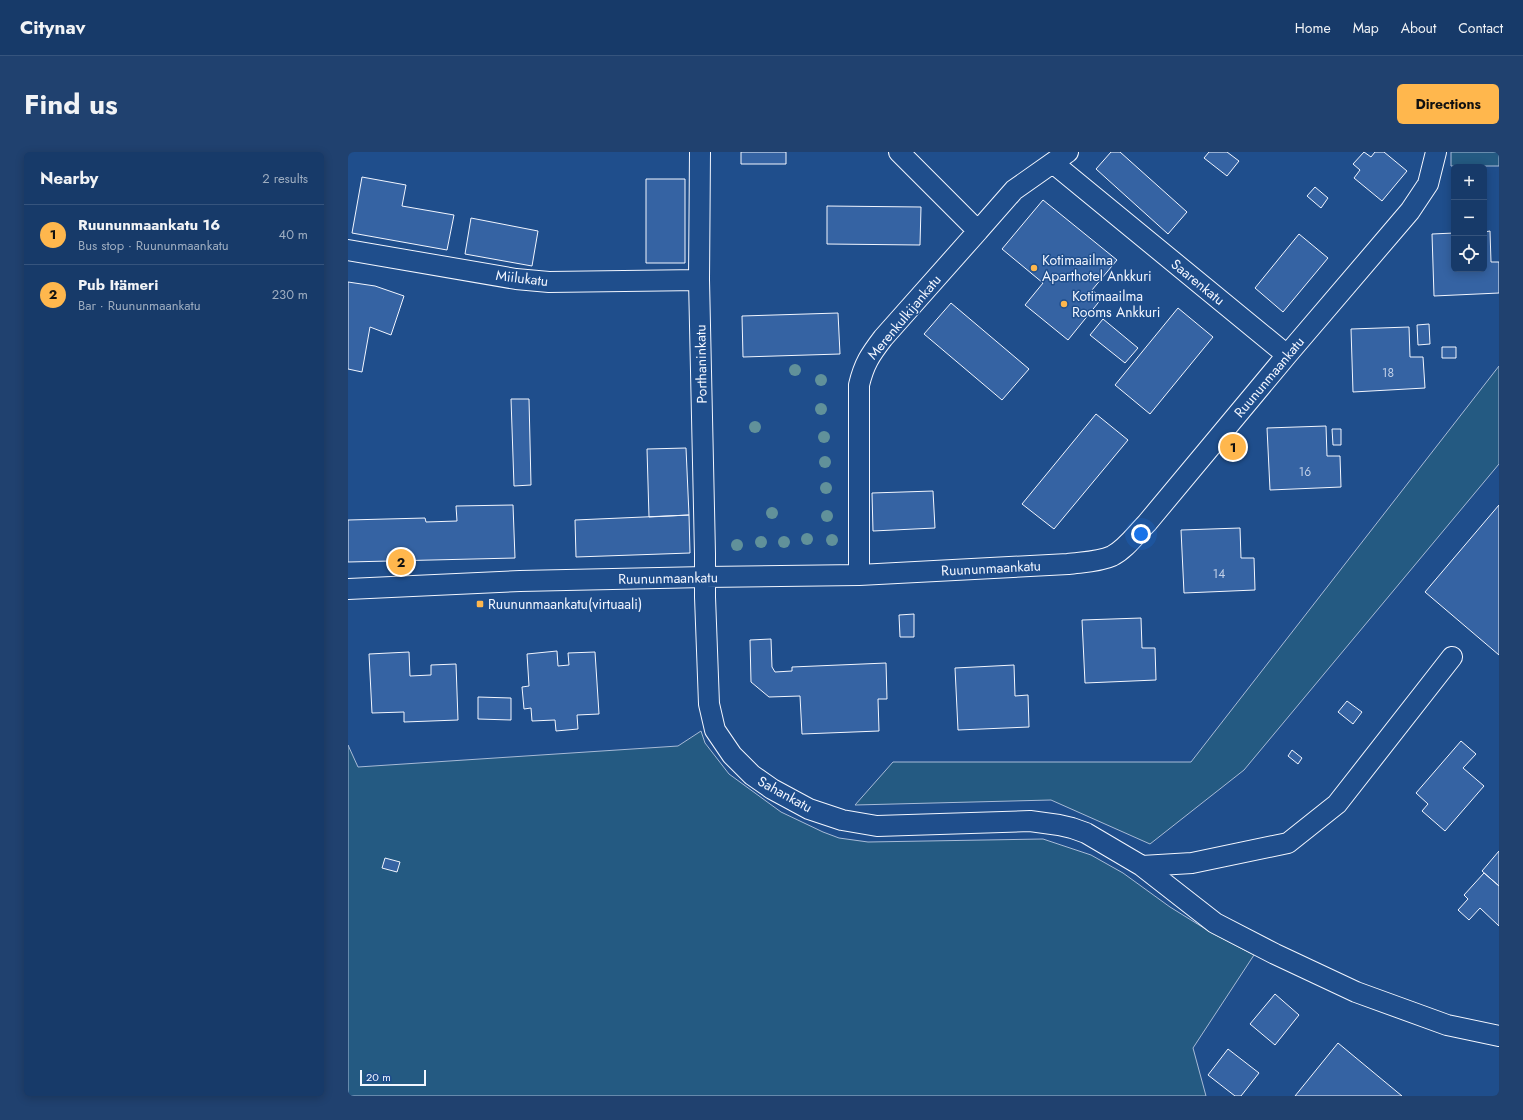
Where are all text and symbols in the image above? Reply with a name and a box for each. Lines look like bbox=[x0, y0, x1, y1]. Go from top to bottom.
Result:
text: Citynav bbox=[20, 14, 86, 41]
text: Home bbox=[1295, 18, 1331, 38]
text: Map bbox=[1353, 18, 1379, 38]
text: About bbox=[1401, 18, 1436, 38]
text: Contact bbox=[1458, 18, 1503, 38]
text: Find us bbox=[24, 84, 118, 125]
button: Directions bbox=[1397, 84, 1499, 124]
map controls bbox=[1451, 164, 1487, 272]
button: + bbox=[1451, 164, 1487, 200]
text: Nearby bbox=[40, 166, 98, 190]
text: 2 results bbox=[262, 169, 308, 188]
button: − bbox=[1451, 200, 1487, 236]
text: Ruununmaankatu 16 bbox=[78, 214, 220, 236]
text: 1 bbox=[50, 225, 56, 244]
text: 40 m bbox=[279, 225, 308, 244]
text: Bus stop · Ruununmaankatu bbox=[78, 236, 229, 255]
button: locate bbox=[1451, 236, 1487, 272]
place label: Kotimaailma Aparthotel Ankkuri bbox=[1042, 250, 1152, 286]
street label: Saarenkatu bbox=[1167, 254, 1229, 310]
marker: Kotimaailma Aparthotel Ankkuri bbox=[1029, 263, 1039, 273]
street label: Miilukatu bbox=[495, 265, 549, 291]
street label: Merenkulkijankatu bbox=[863, 270, 945, 364]
text: Pub Itämeri bbox=[78, 274, 158, 296]
text: 2 bbox=[49, 285, 57, 304]
text: 230 m bbox=[272, 285, 308, 304]
place label: Kotimaailma Rooms Ankkuri bbox=[1072, 286, 1160, 322]
text: Bar · Ruununmaankatu bbox=[78, 296, 200, 315]
marker: Kotimaailma Rooms Ankkuri bbox=[1059, 299, 1069, 309]
street label: Porthaninkatu bbox=[690, 324, 712, 404]
street label: Ruununmaankatu bbox=[1229, 332, 1309, 422]
house number: 18 bbox=[1382, 364, 1394, 382]
pin: 1 bbox=[1220, 432, 1246, 462]
house number: 16 bbox=[1299, 463, 1311, 481]
your location bbox=[1131, 524, 1151, 544]
pin: 2 bbox=[388, 547, 414, 577]
street label: Ruununmaankatu bbox=[941, 555, 1041, 581]
house number: 14 bbox=[1213, 565, 1225, 583]
street label: Ruununmaankatu bbox=[618, 567, 718, 589]
place label: Ruununmaankatu(virtuaali) bbox=[488, 594, 642, 614]
marker: Ruununmaankatu(virtuaali) bbox=[475, 599, 485, 609]
street label: Sahankatu bbox=[754, 771, 816, 817]
scale bar bbox=[360, 1068, 426, 1087]
text: 20 m bbox=[366, 1069, 391, 1085]

